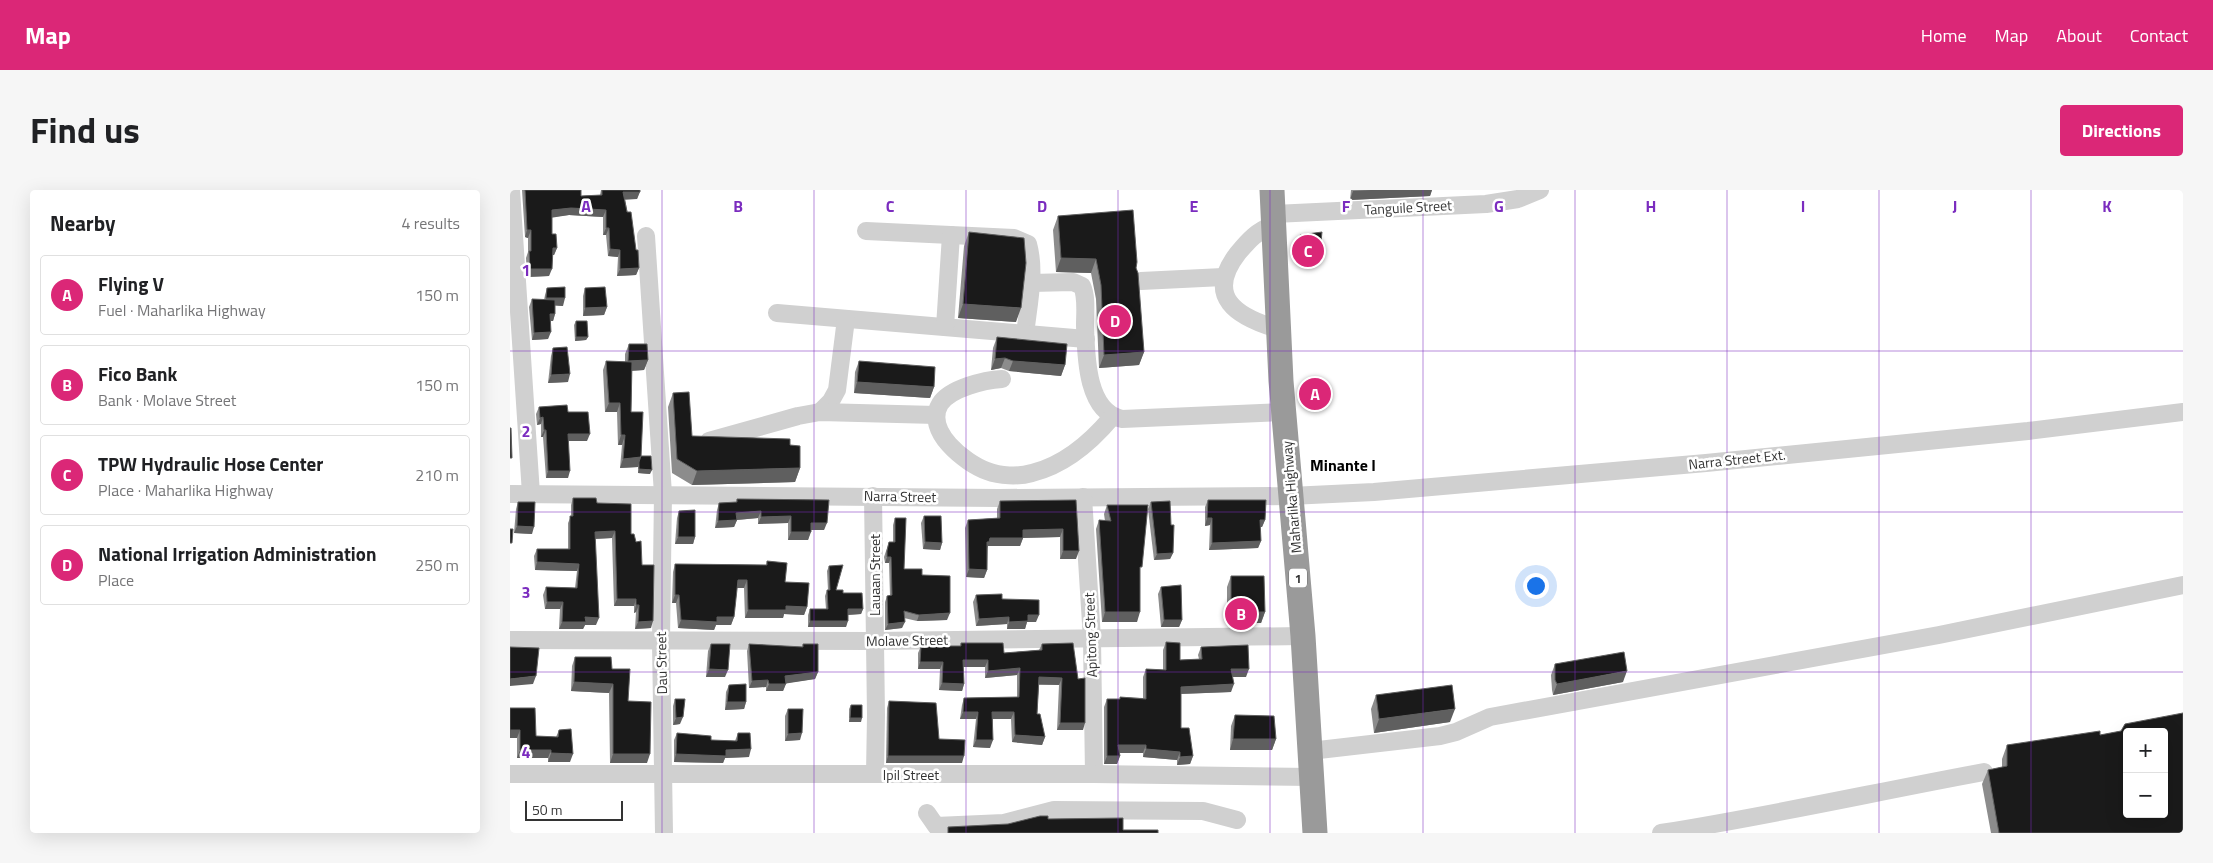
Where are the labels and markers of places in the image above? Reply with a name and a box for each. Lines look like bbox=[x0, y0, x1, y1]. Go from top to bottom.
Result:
pin: C bbox=[1292, 232, 1324, 270]
pin: D bbox=[1099, 302, 1131, 340]
pin: A bbox=[1299, 375, 1331, 413]
pin: B bbox=[1225, 595, 1257, 633]

